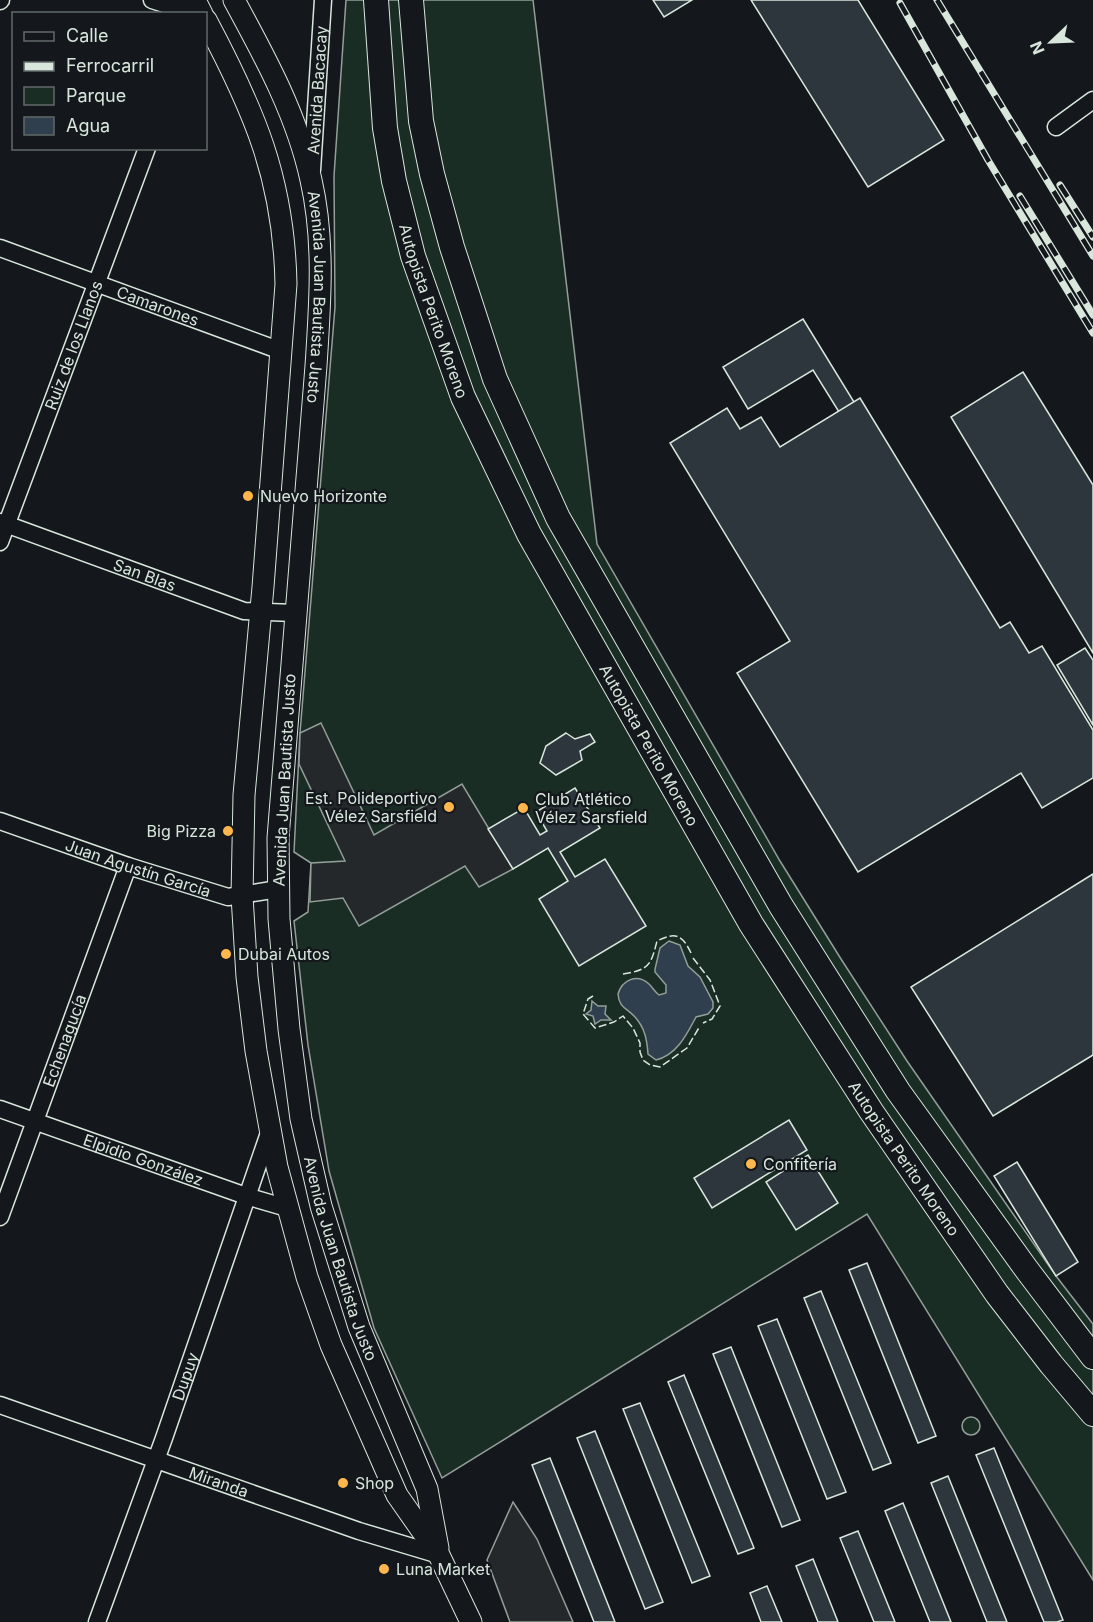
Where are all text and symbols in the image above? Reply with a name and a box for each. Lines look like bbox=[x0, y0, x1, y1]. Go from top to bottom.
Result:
legend bbox=[12, 12, 207, 150]
north arrow bbox=[1021, 12, 1081, 72]
text: Calle bbox=[66, 25, 108, 46]
street label: Avenida Bacacay bbox=[303, 25, 331, 155]
text: N bbox=[1026, 38, 1049, 57]
text: Ferrocarril bbox=[66, 55, 154, 76]
text: Parque bbox=[66, 85, 126, 106]
text: Agua bbox=[66, 115, 110, 136]
street label: Avenida Juan Bautista Justo bbox=[303, 189, 330, 404]
street label: Autopista Perito Moreno bbox=[395, 222, 473, 401]
street label: Ruiz de los Llanos bbox=[40, 278, 107, 413]
street label: Camarones bbox=[114, 282, 202, 330]
place label: Nuevo Horizonte bbox=[260, 486, 387, 506]
marker: Nuevo Horizonte bbox=[241, 489, 255, 503]
street label: San Blas bbox=[111, 554, 179, 595]
street label: Autopista Perito Moreno bbox=[595, 661, 703, 830]
street label: Avenida Juan Bautista Justo bbox=[268, 673, 300, 887]
place label: Est. Polideportivo Vélez Sarsfield bbox=[305, 788, 437, 826]
place label: Club Atlético Vélez Sarsfield bbox=[535, 789, 647, 827]
marker: Est. Polideportivo Vélez Sarsfield bbox=[442, 800, 456, 814]
marker: Club Atlético Vélez Sarsfield bbox=[516, 801, 530, 815]
place label: Big Pizza bbox=[147, 821, 216, 841]
marker: Big Pizza bbox=[221, 824, 235, 838]
street label: Juan Agustín García bbox=[63, 835, 213, 901]
place label: Dubai Autos bbox=[238, 944, 330, 964]
marker: Dubai Autos bbox=[219, 947, 233, 961]
street label: Echenagucía bbox=[38, 991, 90, 1090]
street label: Autopista Perito Moreno bbox=[844, 1077, 964, 1240]
street label: Elpidio González bbox=[81, 1129, 206, 1190]
street label: Avenida Juan Bautista Justo bbox=[300, 1154, 382, 1364]
place label: Confitería bbox=[763, 1154, 837, 1174]
marker: Confitería bbox=[744, 1157, 758, 1171]
street label: Dupuy bbox=[168, 1350, 203, 1403]
street label: Miranda bbox=[187, 1462, 251, 1501]
place label: Shop bbox=[355, 1473, 394, 1493]
marker: Shop bbox=[336, 1476, 350, 1490]
place label: Luna Market bbox=[396, 1559, 490, 1579]
marker: Luna Market bbox=[377, 1562, 391, 1576]

